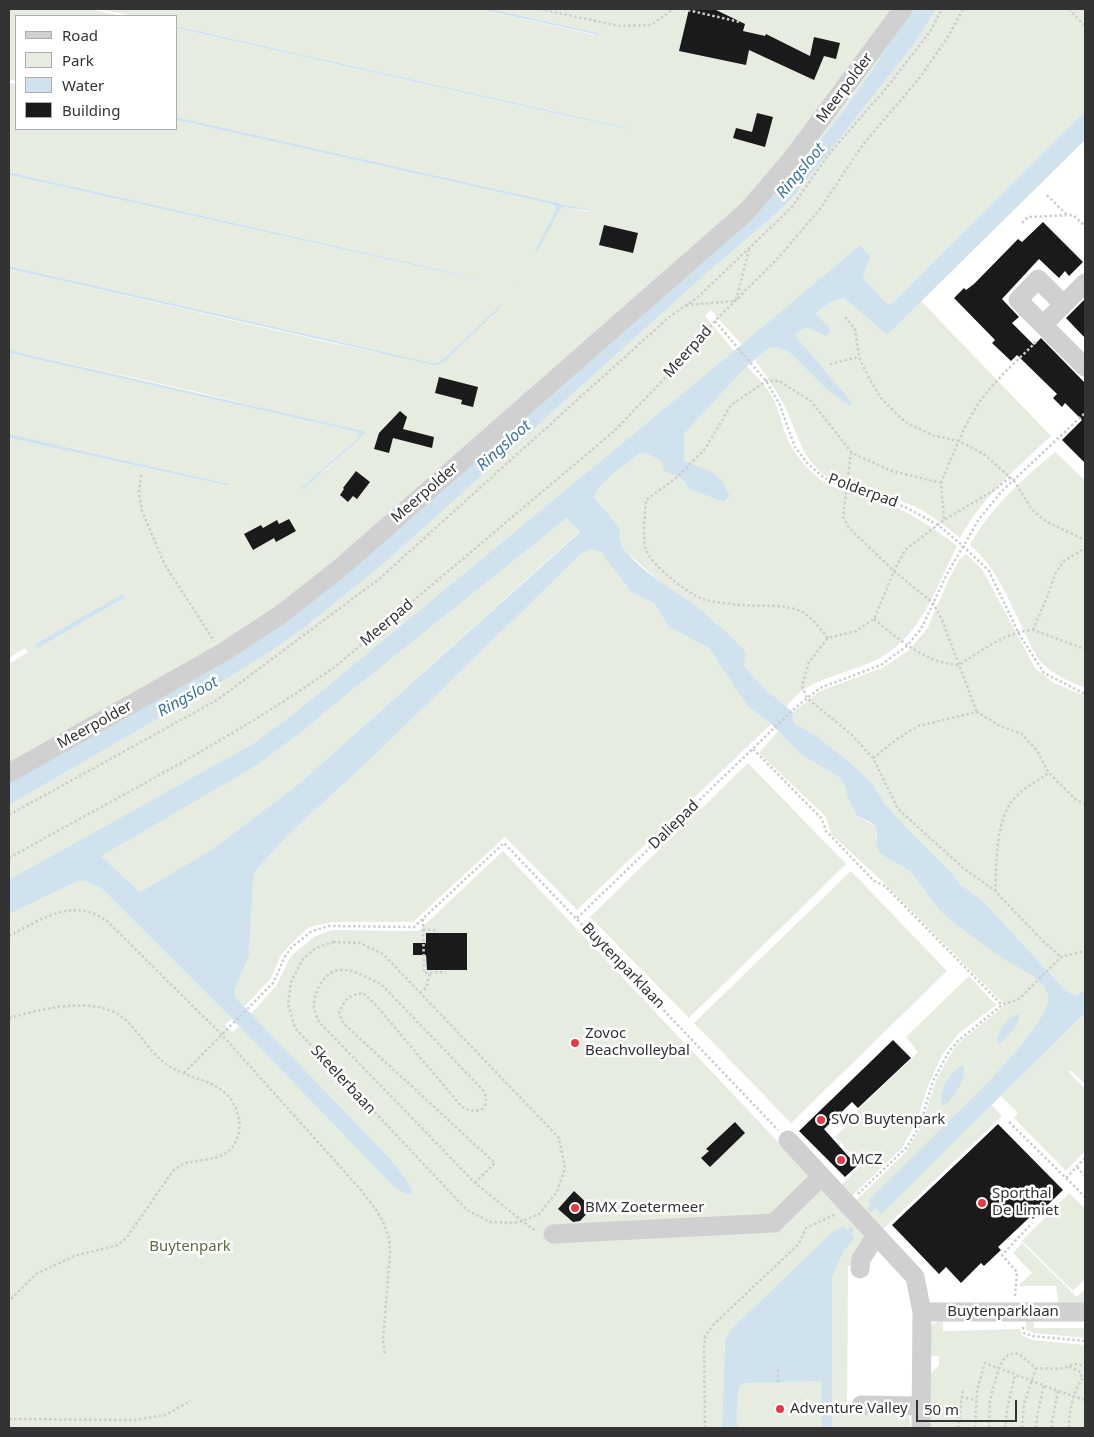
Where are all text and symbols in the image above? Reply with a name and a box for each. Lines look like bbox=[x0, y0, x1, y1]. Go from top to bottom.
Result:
legend bbox=[15, 15, 178, 130]
text: Road bbox=[62, 25, 98, 45]
text: Park bbox=[62, 50, 94, 70]
street label: Meerpolder bbox=[813, 50, 877, 126]
text: Water bbox=[62, 75, 104, 95]
text: Building bbox=[62, 100, 120, 120]
water label: Ringsloot bbox=[772, 139, 830, 203]
street label: Meerpad bbox=[660, 322, 716, 382]
water label: Ringsloot bbox=[473, 417, 535, 475]
street label: Meerpolder bbox=[388, 459, 462, 527]
street label: Polderpad bbox=[826, 470, 900, 512]
street label: Meerpad bbox=[357, 596, 417, 650]
water label: Ringsloot bbox=[154, 673, 222, 721]
street label: Meerpolder bbox=[54, 697, 136, 753]
street label: Daliepad bbox=[645, 797, 703, 853]
street label: Buytenparklaan bbox=[578, 920, 668, 1012]
place label: Zovoc Beachvolleybal bbox=[585, 1025, 690, 1060]
marker: Zovoc Beachvolleybal bbox=[569, 1037, 581, 1049]
street label: Skeelerbaan bbox=[307, 1042, 379, 1118]
place label: SVO Buytenpark bbox=[831, 1111, 945, 1129]
marker: SVO Buytenpark bbox=[815, 1114, 827, 1126]
place label: MCZ bbox=[851, 1151, 883, 1169]
marker: MCZ bbox=[835, 1154, 847, 1166]
place label: Sporthal De Limiet bbox=[992, 1185, 1059, 1220]
marker: Sporthal De Limiet bbox=[976, 1197, 988, 1209]
place label: BMX Zoetermeer bbox=[585, 1199, 704, 1217]
marker: BMX Zoetermeer bbox=[569, 1202, 581, 1214]
park label: Buytenpark bbox=[149, 1238, 231, 1256]
street label: Buytenparklaan bbox=[947, 1303, 1059, 1321]
scale bar bbox=[919, 1390, 1020, 1422]
text: 50 m bbox=[924, 1399, 959, 1419]
place label: Adventure Valley bbox=[790, 1400, 908, 1418]
marker: Adventure Valley bbox=[774, 1403, 786, 1415]

